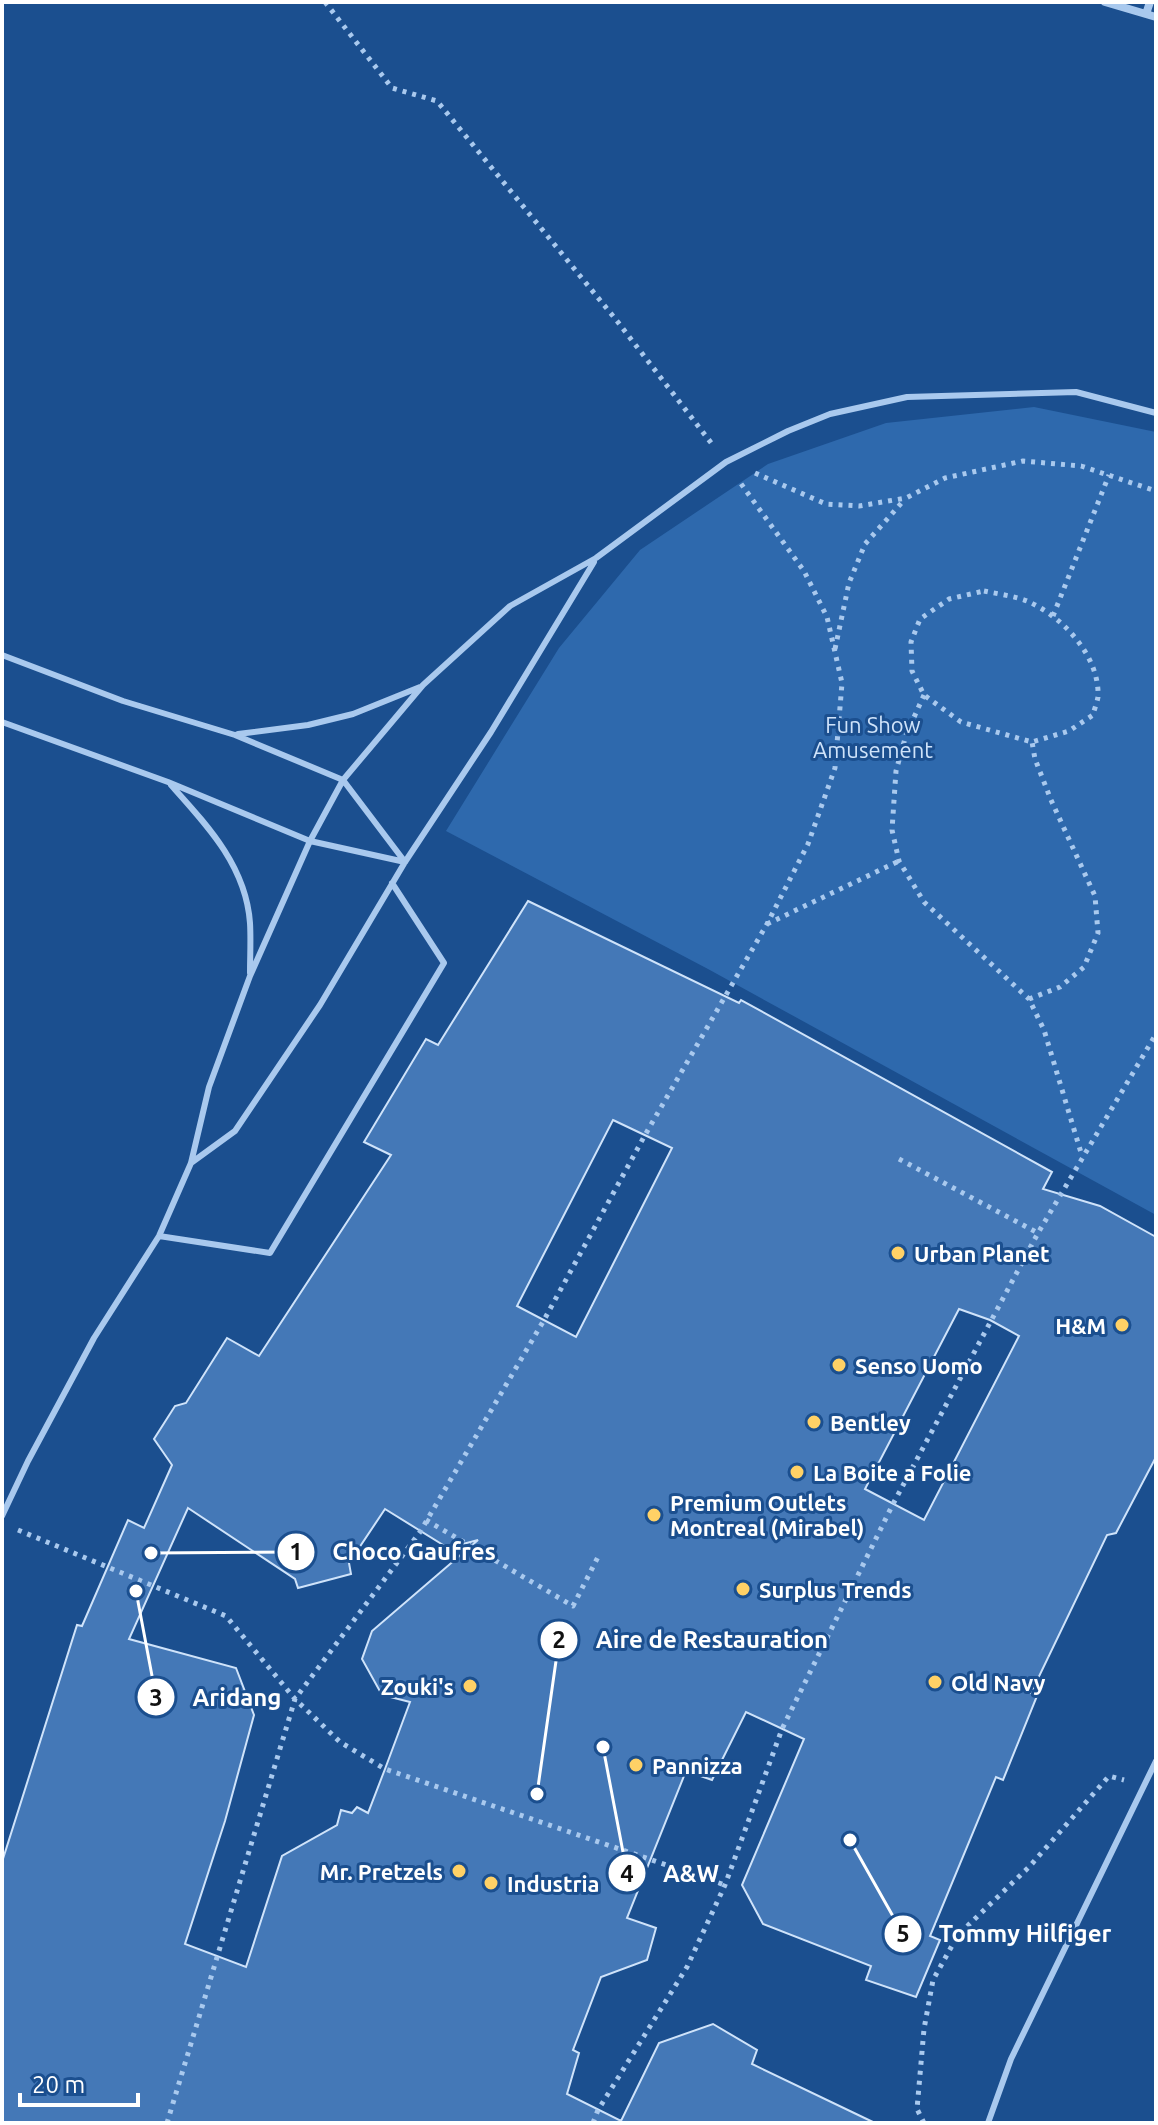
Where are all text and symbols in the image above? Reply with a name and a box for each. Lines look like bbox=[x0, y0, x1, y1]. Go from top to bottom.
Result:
park label: Fun Show Amusement bbox=[813, 712, 933, 762]
place label: Urban Planet bbox=[914, 1241, 1050, 1266]
marker: Urban Planet bbox=[889, 1244, 907, 1262]
place label: H&M bbox=[1055, 1313, 1106, 1338]
marker: H&M bbox=[1113, 1316, 1131, 1334]
place label: Senso Uomo bbox=[855, 1353, 983, 1378]
marker: Senso Uomo bbox=[830, 1356, 848, 1374]
place label: Bentley bbox=[830, 1410, 911, 1435]
marker: Bentley bbox=[805, 1413, 823, 1431]
place label: La Boite a Folie bbox=[813, 1460, 972, 1485]
marker: La Boite a Folie bbox=[788, 1463, 806, 1481]
place label: Premium Outlets Montreal (Mirabel) bbox=[670, 1490, 864, 1541]
marker: Premium Outlets Montreal (Mirabel) bbox=[645, 1506, 663, 1524]
callout: Choco Gaufres bbox=[276, 1528, 512, 1576]
text: 1 bbox=[289, 1538, 303, 1565]
text: Choco Gaufres bbox=[332, 1538, 496, 1565]
place label: Surplus Trends bbox=[759, 1577, 912, 1602]
marker: Surplus Trends bbox=[734, 1580, 752, 1598]
callout: Aire de Restauration bbox=[539, 1616, 844, 1664]
text: 2 bbox=[552, 1626, 566, 1653]
text: Aire de Restauration bbox=[596, 1626, 828, 1653]
place label: Old Navy bbox=[951, 1670, 1046, 1695]
callout: Aridang bbox=[136, 1673, 297, 1721]
marker: Old Navy bbox=[926, 1673, 944, 1691]
place label: Zouki's bbox=[381, 1674, 454, 1699]
marker: Zouki's bbox=[461, 1677, 479, 1695]
text: 3 bbox=[149, 1684, 163, 1711]
text: Aridang bbox=[193, 1684, 282, 1711]
place label: Pannizza bbox=[652, 1753, 743, 1778]
marker: Pannizza bbox=[627, 1756, 645, 1774]
callout: A&W bbox=[607, 1849, 736, 1897]
place label: Mr. Pretzels bbox=[320, 1859, 443, 1884]
text: 4 bbox=[620, 1860, 634, 1887]
text: A&W bbox=[663, 1860, 719, 1887]
marker: Mr. Pretzels bbox=[450, 1862, 468, 1880]
place label: Industria bbox=[507, 1871, 600, 1896]
marker: Industria bbox=[482, 1874, 500, 1892]
callout: Tommy Hilfiger bbox=[883, 1910, 1127, 1958]
text: 5 bbox=[896, 1920, 910, 1947]
text: Tommy Hilfiger bbox=[939, 1920, 1111, 1947]
scale bar bbox=[20, 2057, 138, 2107]
text: 20 m bbox=[32, 2071, 85, 2098]

